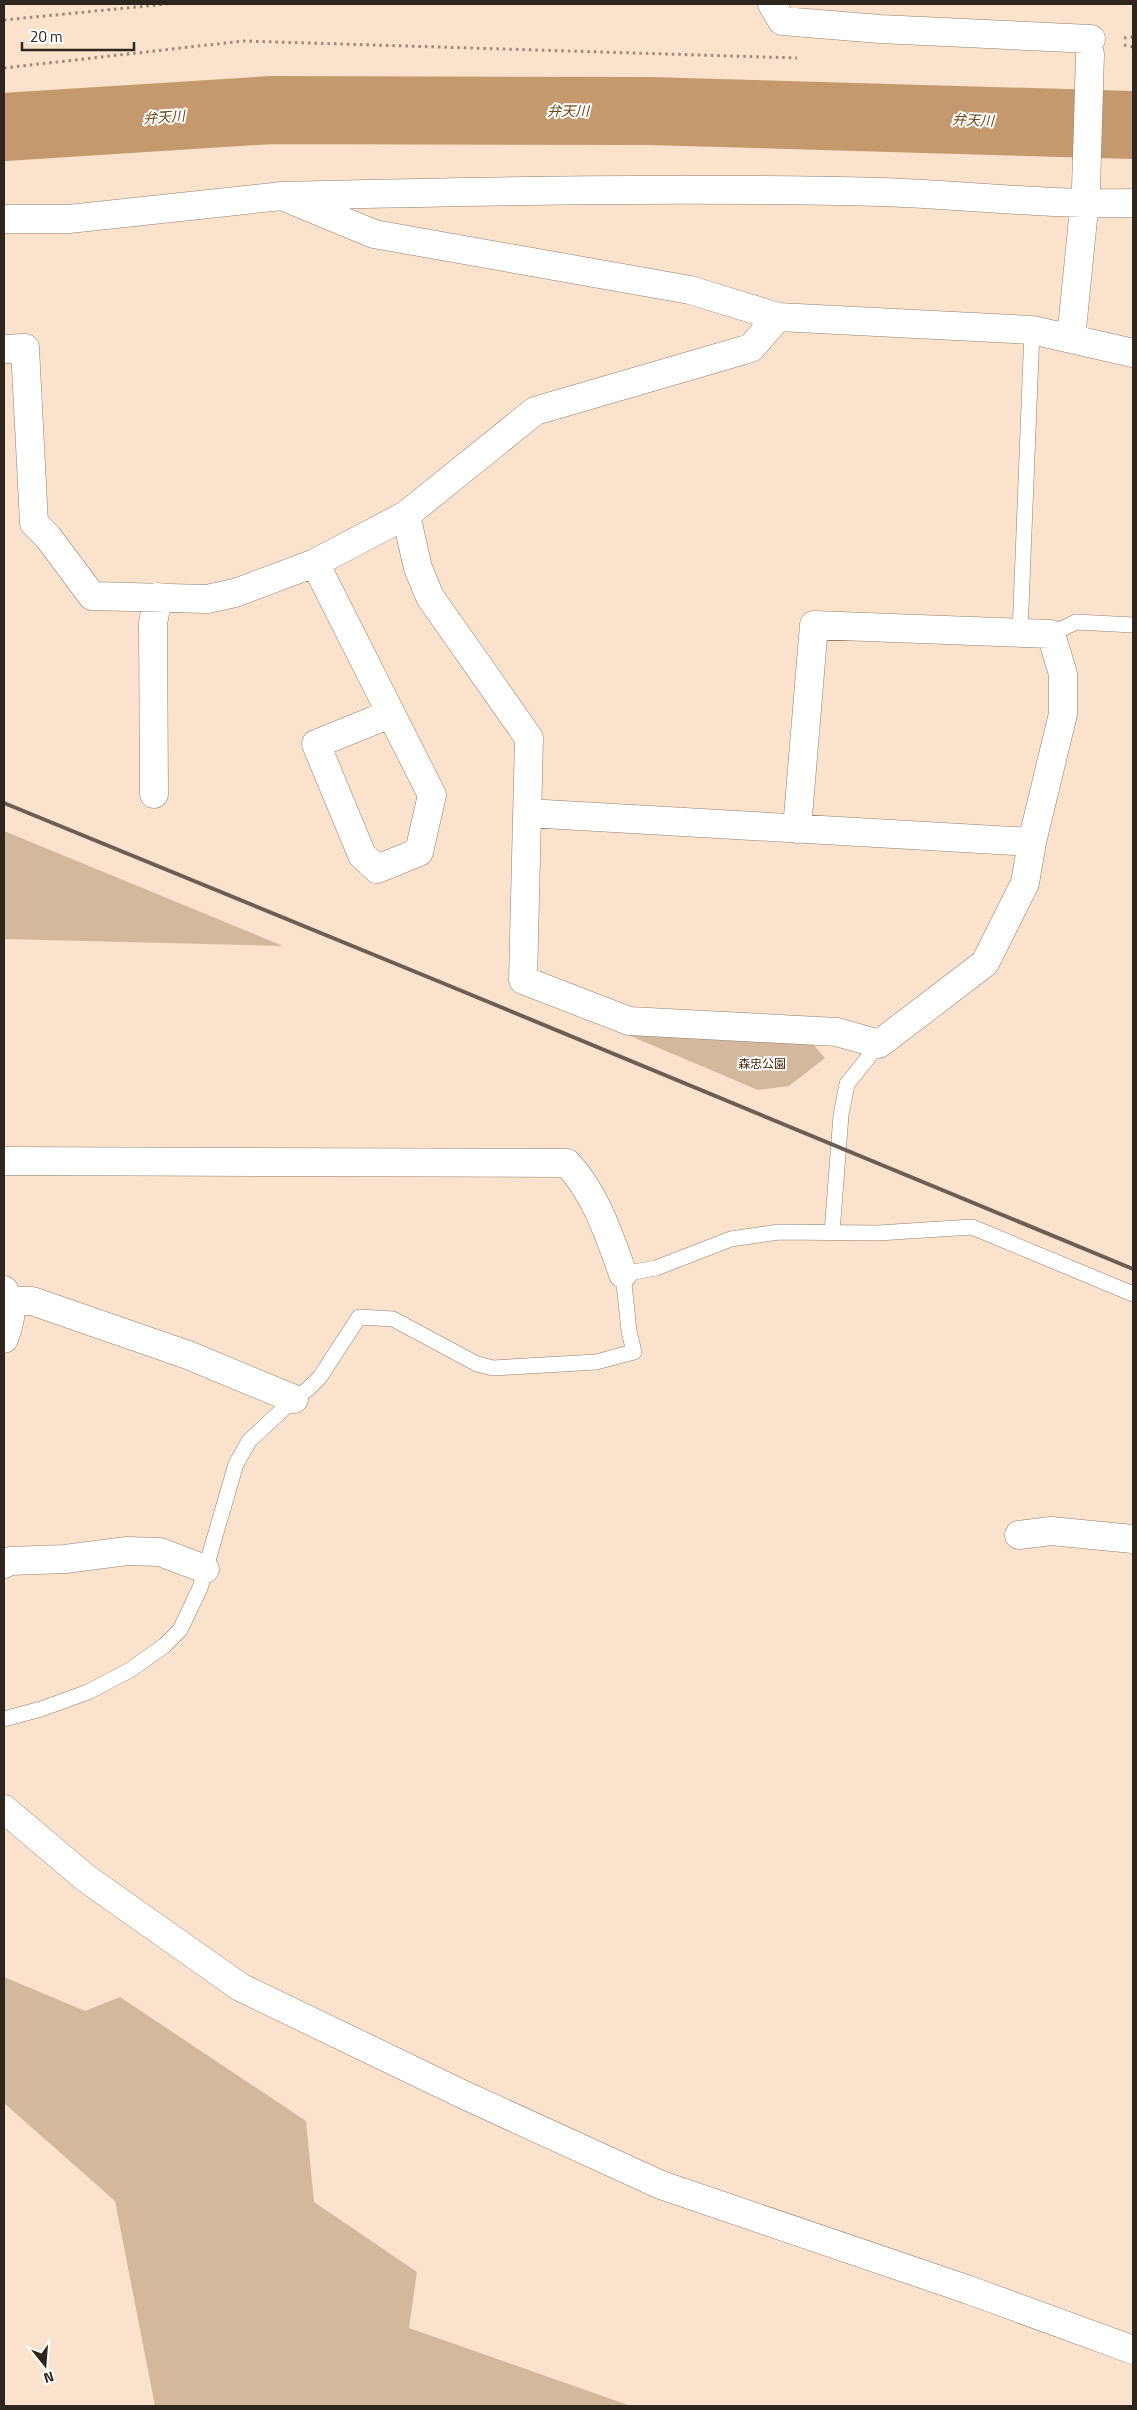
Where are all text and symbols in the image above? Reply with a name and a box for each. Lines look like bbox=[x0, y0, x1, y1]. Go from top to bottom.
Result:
scale bar bbox=[22, 20, 135, 52]
text: 20 m bbox=[30, 25, 63, 48]
water label: 弁天川 bbox=[547, 100, 591, 121]
water label: 弁天川 bbox=[142, 104, 188, 128]
water label: 弁天川 bbox=[952, 108, 996, 131]
park label: 森忠公園 bbox=[738, 1054, 786, 1073]
north arrow bbox=[20, 2340, 70, 2390]
text: N bbox=[41, 2366, 57, 2389]

